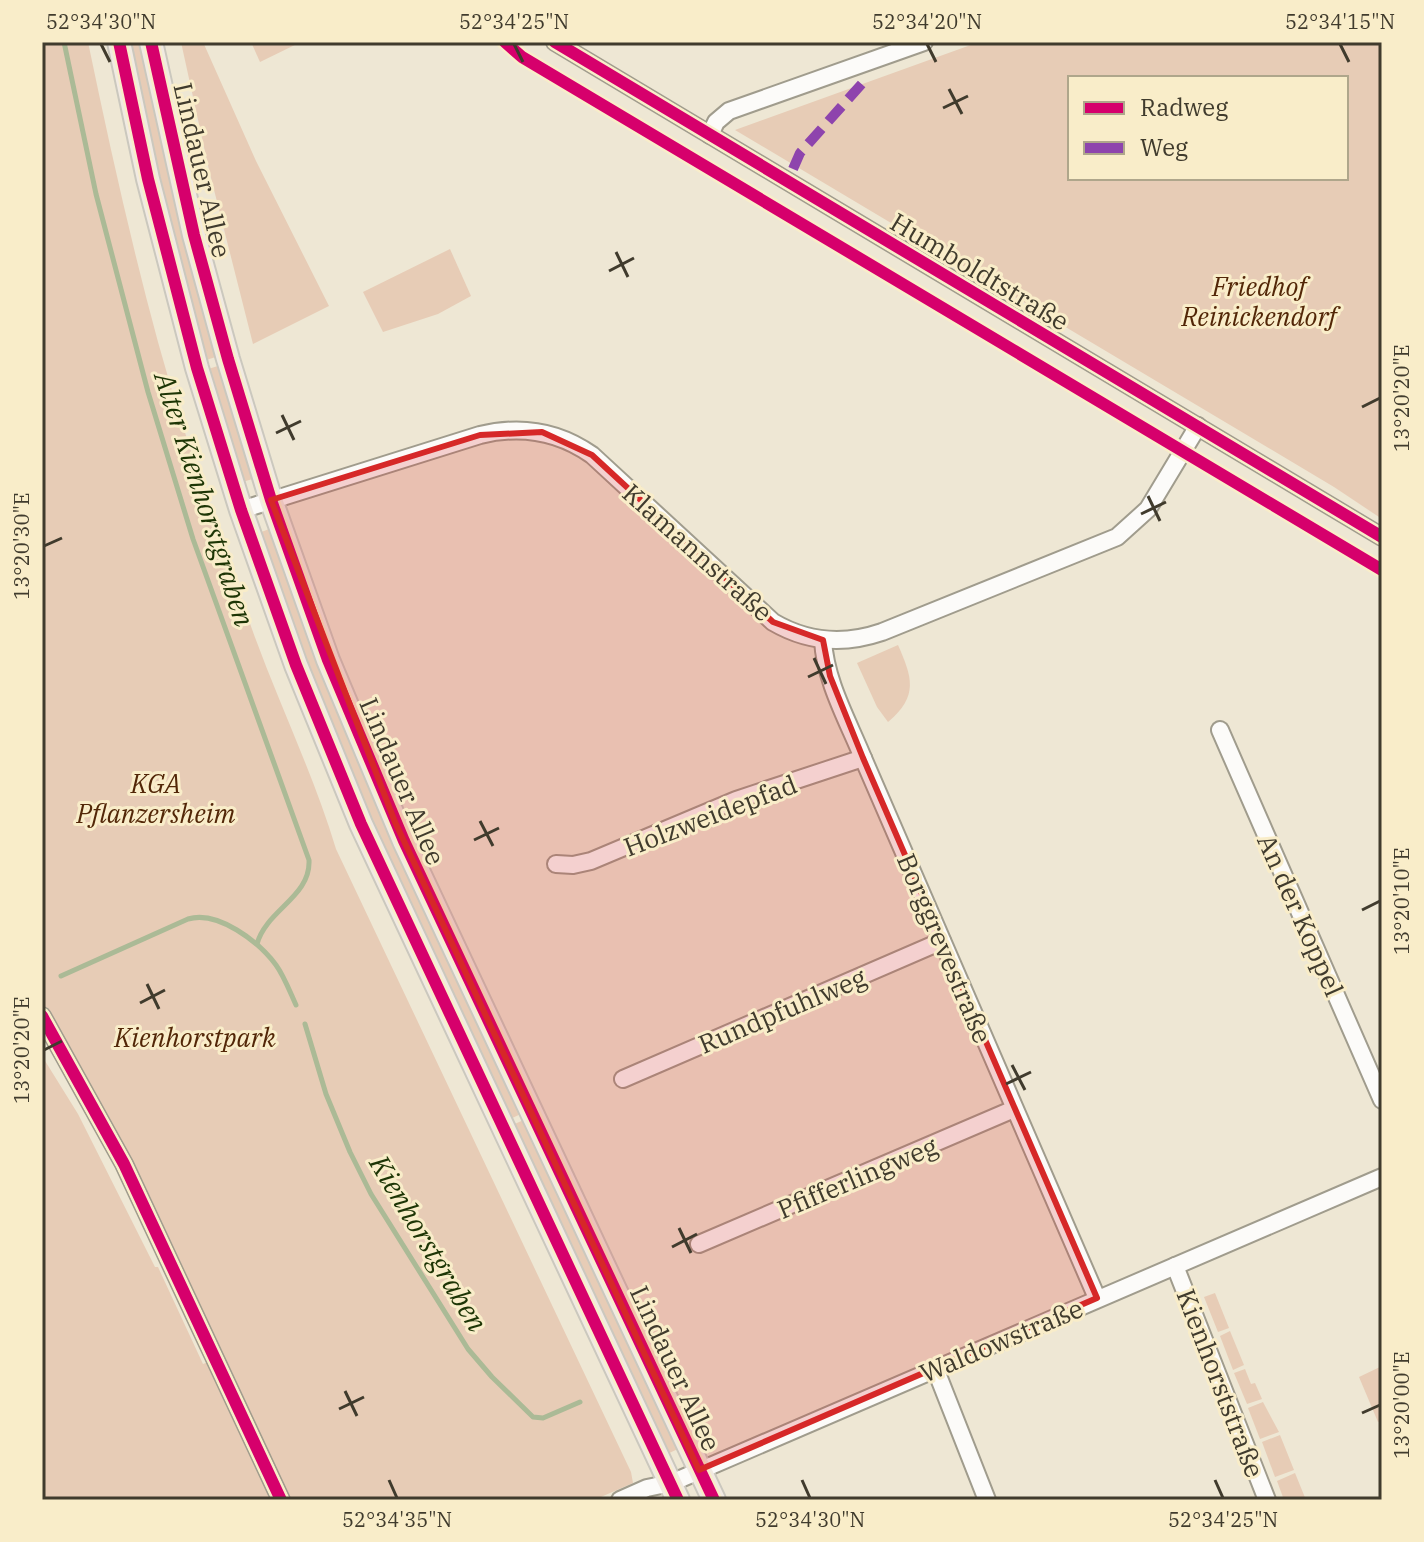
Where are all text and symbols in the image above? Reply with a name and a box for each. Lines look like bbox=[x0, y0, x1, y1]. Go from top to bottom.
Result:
text: 52°34'30"N bbox=[46, 8, 156, 35]
text: 52°34'25"N bbox=[459, 8, 569, 35]
text: 52°34'20"N bbox=[872, 8, 982, 35]
text: 52°34'15"N bbox=[1285, 8, 1395, 35]
legend bbox=[1068, 76, 1348, 180]
street label: Lindauer Allee bbox=[166, 79, 240, 261]
text: Radweg bbox=[1140, 91, 1228, 123]
text: Weg bbox=[1140, 131, 1188, 163]
street label: Humboldtstraße bbox=[884, 204, 1076, 338]
park label: Friedhof Reinickendorf bbox=[1181, 269, 1342, 333]
text: 13°20'20"E bbox=[1388, 344, 1415, 452]
water label: Alter Kienhorstgraben bbox=[146, 365, 264, 631]
street label: Klamannstraße bbox=[616, 476, 780, 628]
text: 13°20'30"E bbox=[8, 492, 35, 600]
street label: Lindauer Allee bbox=[352, 692, 454, 870]
park label: KGA Pflanzersheim bbox=[76, 766, 236, 830]
street label: Holzweidepfad bbox=[619, 766, 801, 864]
street label: An der Koppel bbox=[1250, 829, 1352, 1001]
text: 13°20'10"E bbox=[1388, 847, 1415, 955]
street label: Borggrevestraße bbox=[890, 848, 1000, 1048]
street label: Rundpfuhlweg bbox=[693, 959, 871, 1061]
text: 13°20'20"E bbox=[8, 996, 35, 1104]
park label: Kienhorstpark bbox=[113, 1020, 276, 1054]
street label: Pfifferlingweg bbox=[772, 1128, 942, 1226]
water label: Kienhorstgraben bbox=[361, 1147, 496, 1338]
street label: Lindauer Allee bbox=[623, 1280, 729, 1456]
street label: Kienhorststraße bbox=[1169, 1284, 1273, 1482]
street label: Waldowstraße bbox=[914, 1290, 1088, 1390]
text: 13°20'00"E bbox=[1388, 1351, 1415, 1459]
text: 52°34'35"N bbox=[342, 1506, 452, 1533]
text: 52°34'30"N bbox=[755, 1506, 865, 1533]
text: 52°34'25"N bbox=[1168, 1506, 1278, 1533]

